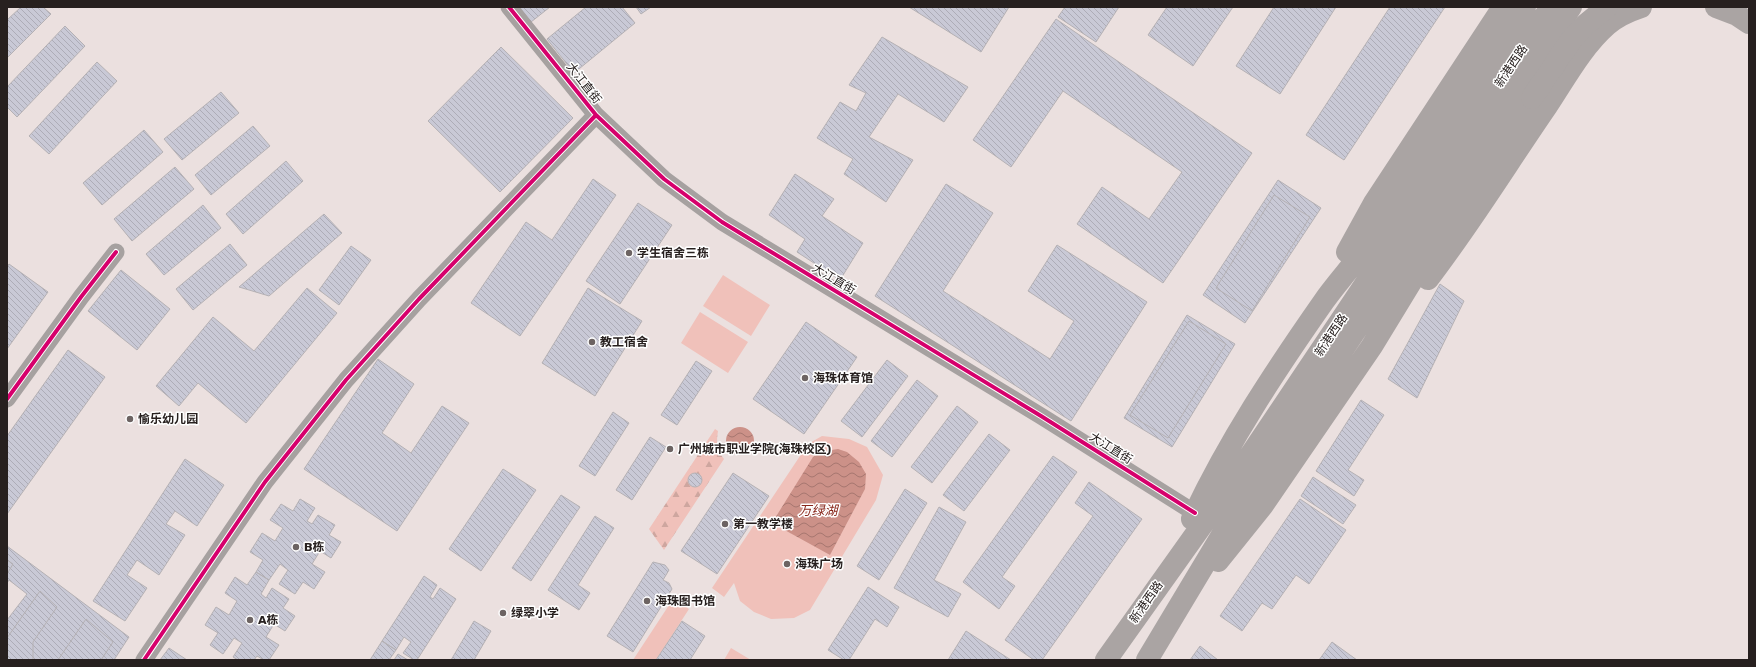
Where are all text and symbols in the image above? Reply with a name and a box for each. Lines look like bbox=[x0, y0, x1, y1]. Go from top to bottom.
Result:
street label: 新港西路 bbox=[1492, 42, 1530, 90]
street label: 大江直街 bbox=[564, 60, 604, 106]
place label: 学生宿舍三栋 bbox=[637, 246, 709, 260]
marker: 学生宿舍三栋 bbox=[624, 248, 634, 258]
street label: 大江直街 bbox=[810, 261, 858, 297]
street label: 新港西路 bbox=[1312, 311, 1350, 359]
place label: 教工宿舍 bbox=[600, 335, 648, 349]
marker: 教工宿舍 bbox=[587, 337, 597, 347]
place label: 海珠体育馆 bbox=[813, 371, 873, 385]
marker: 海珠体育馆 bbox=[800, 373, 810, 383]
place label: 愉乐幼儿园 bbox=[138, 412, 198, 426]
marker: 愉乐幼儿园 bbox=[125, 414, 135, 424]
street label: 大江直街 bbox=[1087, 429, 1135, 467]
place label: 广州城市职业学院(海珠校区) bbox=[678, 442, 832, 456]
marker: 广州城市职业学院(海珠校区) bbox=[665, 444, 675, 454]
water label: 万绿湖 bbox=[798, 503, 839, 518]
place label: 第一教学楼 bbox=[733, 517, 793, 531]
marker: 第一教学楼 bbox=[720, 519, 730, 529]
place label: B栋 bbox=[304, 540, 324, 554]
marker: B栋 bbox=[291, 542, 301, 552]
place label: 海珠广场 bbox=[795, 557, 843, 571]
marker: 海珠广场 bbox=[782, 559, 792, 569]
street label: 新港西路 bbox=[1126, 578, 1166, 626]
place label: 海珠图书馆 bbox=[655, 594, 715, 608]
marker: 海珠图书馆 bbox=[642, 596, 652, 606]
place label: 绿翠小学 bbox=[511, 606, 559, 620]
marker: 绿翠小学 bbox=[498, 608, 508, 618]
place label: A栋 bbox=[258, 613, 279, 627]
marker: A栋 bbox=[245, 615, 255, 625]

